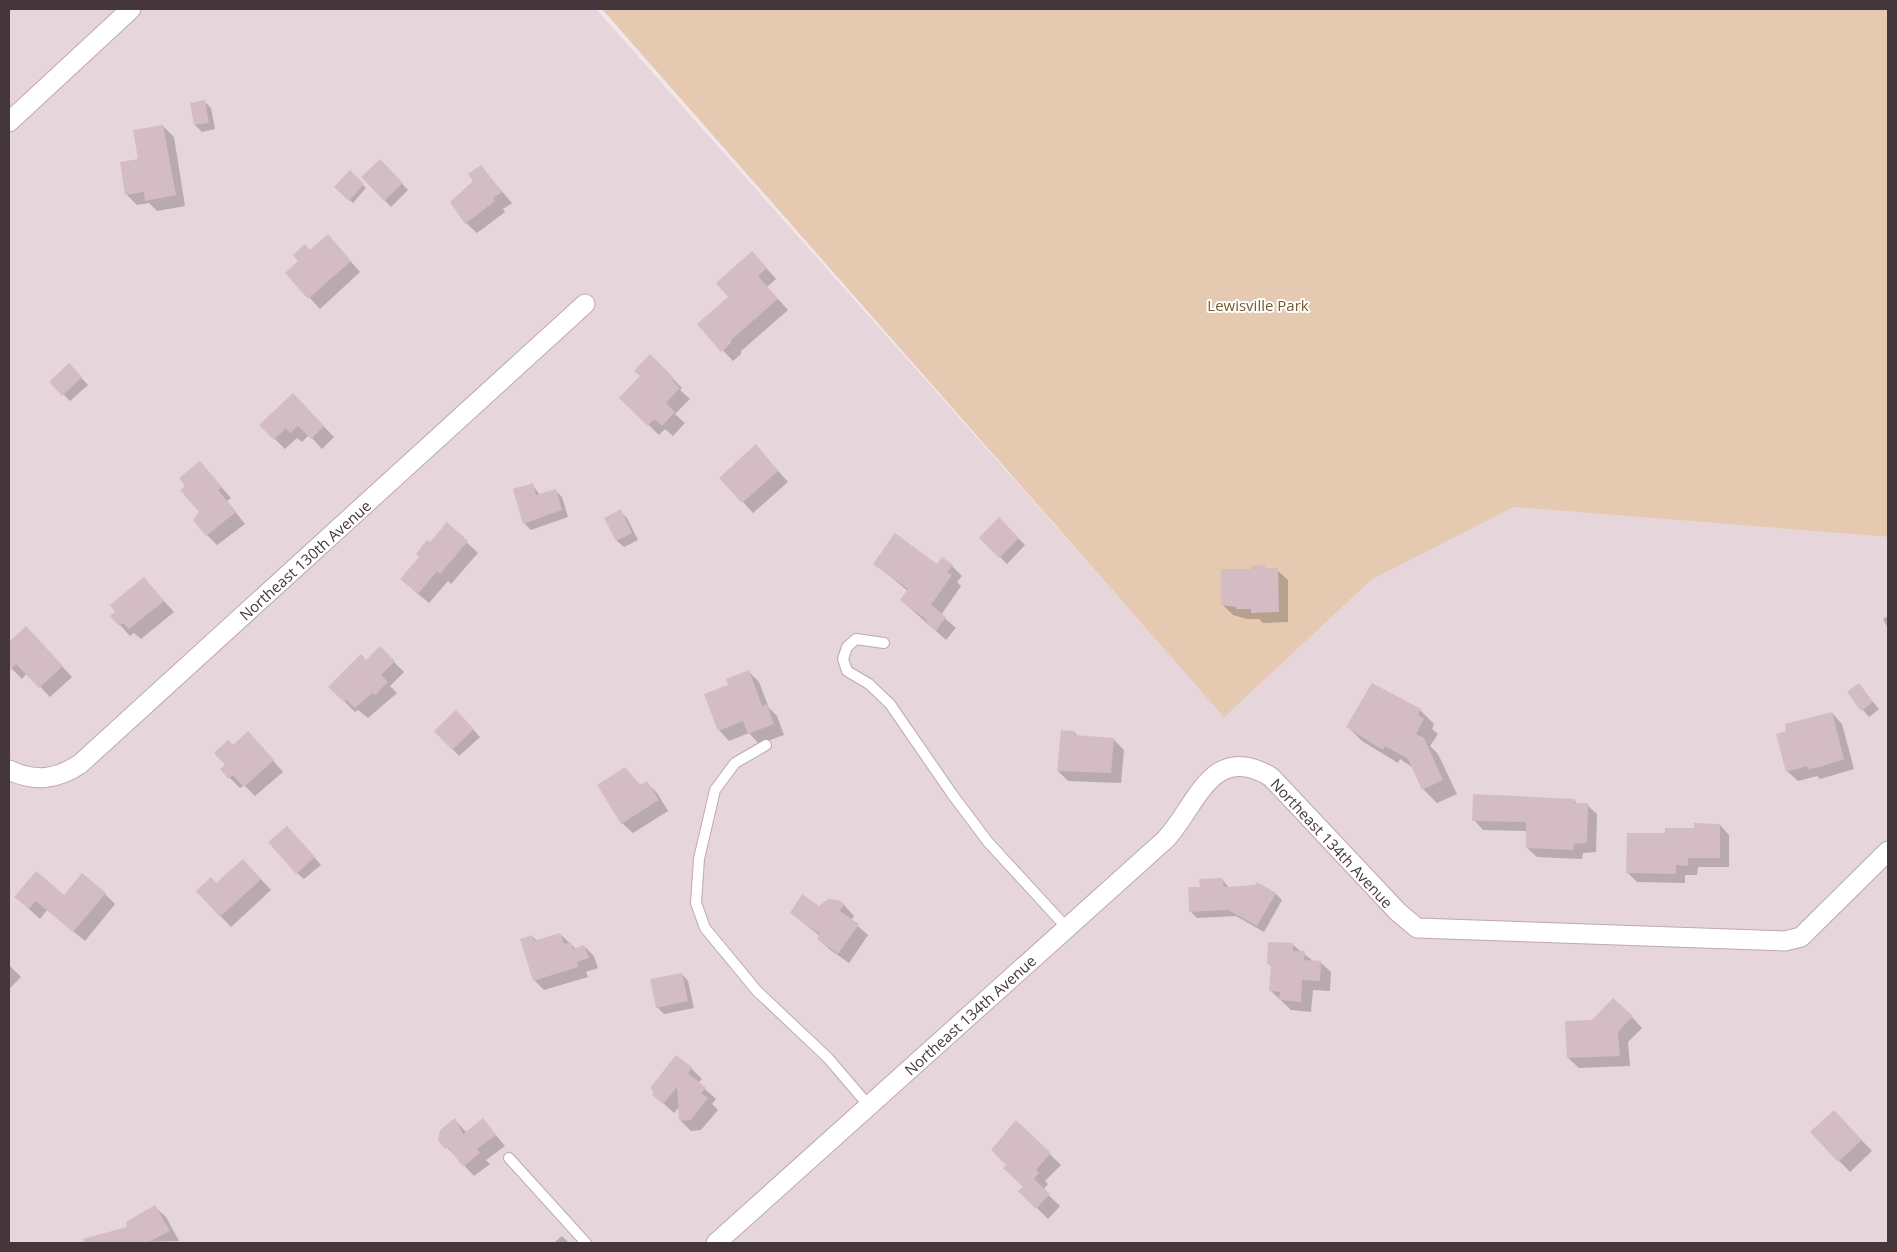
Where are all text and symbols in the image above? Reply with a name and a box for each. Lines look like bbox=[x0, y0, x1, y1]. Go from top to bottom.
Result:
park label: Lewisville Park bbox=[1207, 295, 1309, 315]
street label: Northeast 130th Avenue bbox=[235, 496, 375, 624]
street label: Northeast 134th Avenue bbox=[1267, 774, 1397, 912]
street label: Northeast 134th Avenue bbox=[900, 951, 1040, 1079]

